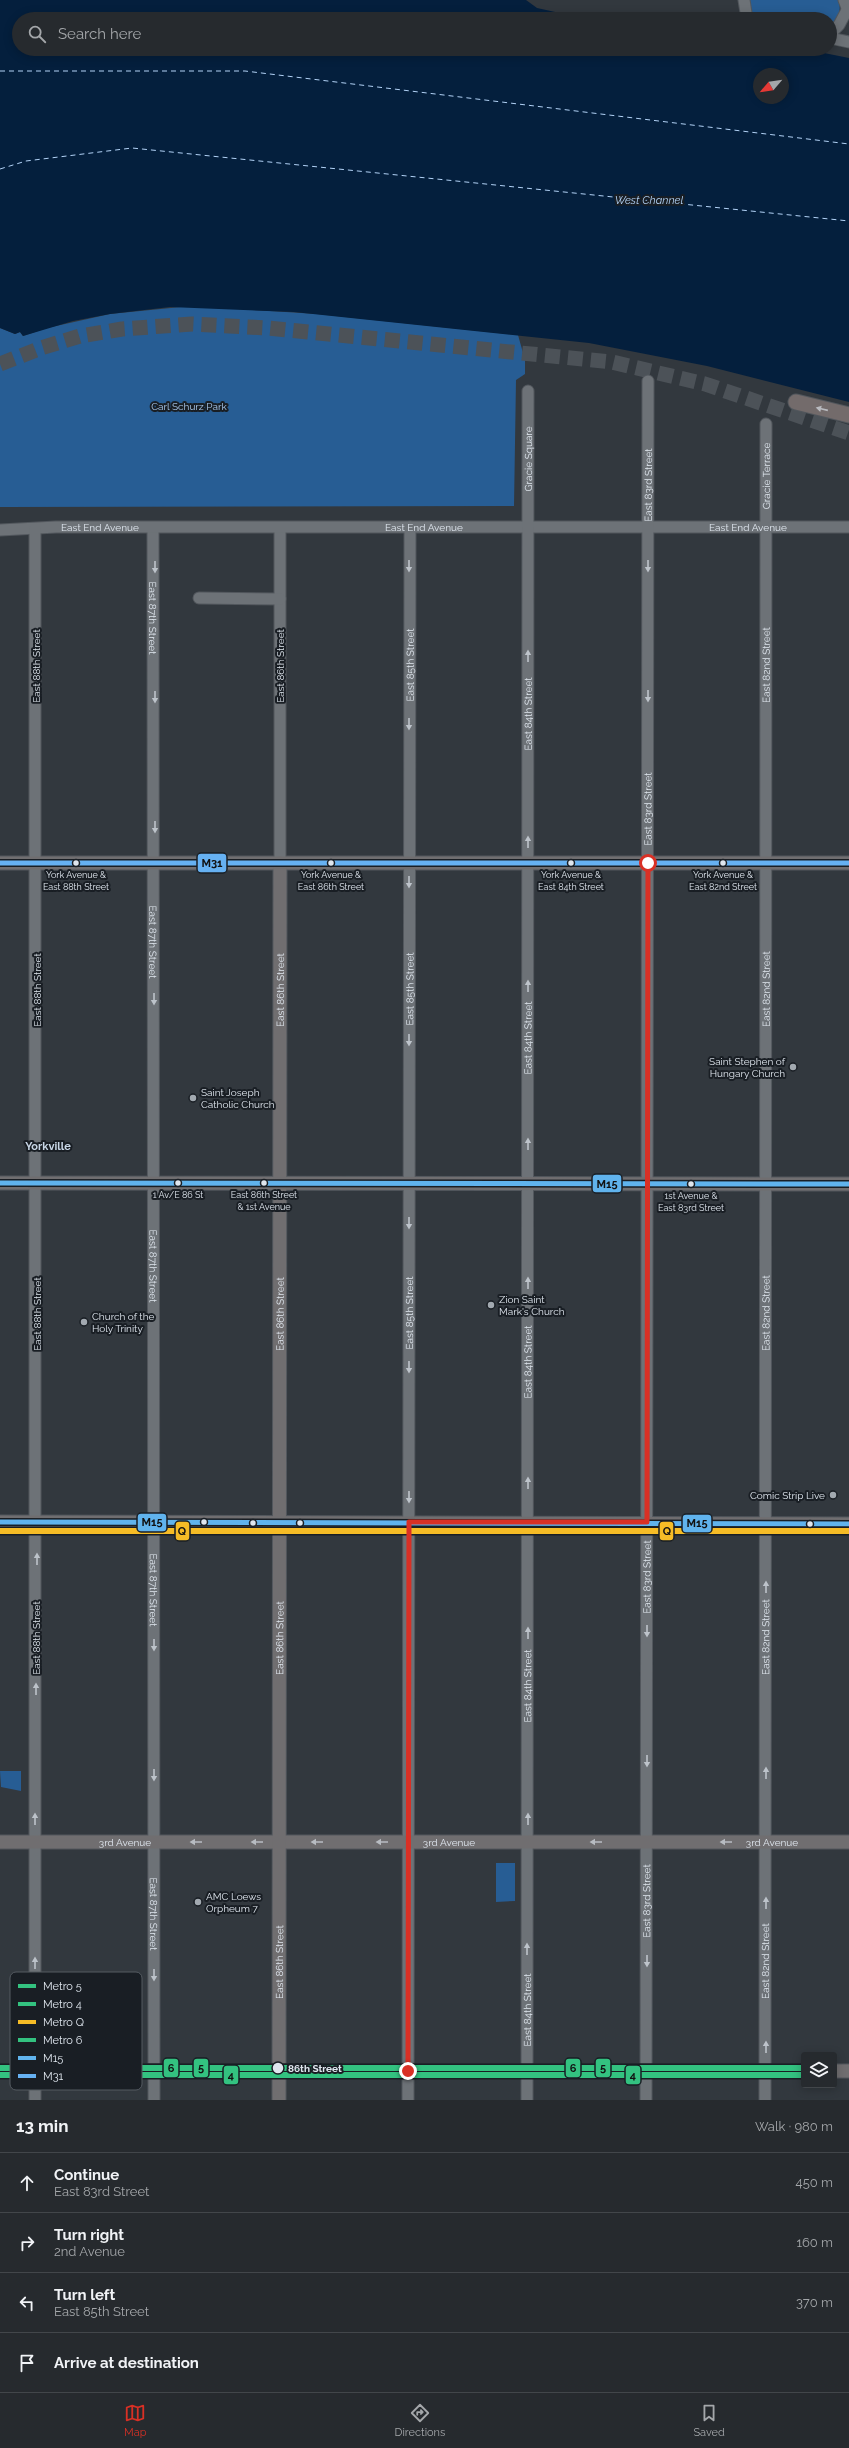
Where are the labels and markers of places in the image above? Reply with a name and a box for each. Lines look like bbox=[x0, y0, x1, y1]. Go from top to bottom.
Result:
marker: York Avenue & East 88th Street bbox=[71, 858, 81, 868]
marker: York Avenue & East 86th Street bbox=[326, 858, 336, 868]
marker: York Avenue & East 84th Street bbox=[566, 858, 576, 868]
marker: York Avenue & East 82nd Street bbox=[718, 858, 728, 868]
place label: York Avenue & East 88th Street bbox=[43, 870, 109, 892]
place label: York Avenue & East 86th Street bbox=[298, 870, 364, 892]
place label: York Avenue & East 84th Street bbox=[538, 870, 604, 892]
place label: York Avenue & East 82nd Street bbox=[689, 870, 757, 892]
place label: Saint Stephen of Hungary Church bbox=[709, 1056, 786, 1079]
marker: Saint Stephen of Hungary Church bbox=[788, 1062, 798, 1072]
place label: Saint Joseph Catholic Church bbox=[201, 1087, 275, 1110]
marker: Saint Joseph Catholic Church bbox=[188, 1093, 198, 1103]
marker: 1 Av/E 86 St bbox=[173, 1178, 183, 1188]
marker: East 86th Street & 1st Avenue bbox=[259, 1178, 269, 1188]
marker: 1st Avenue & East 83rd Street bbox=[686, 1179, 696, 1189]
place label: 1 Av/E 86 St bbox=[153, 1190, 203, 1200]
place label: East 86th Street & 1st Avenue bbox=[231, 1190, 297, 1212]
place label: 1st Avenue & East 83rd Street bbox=[658, 1191, 724, 1213]
place label: Zion Saint Mark's Church bbox=[499, 1294, 565, 1317]
marker: Zion Saint Mark's Church bbox=[486, 1300, 496, 1310]
place label: Church of the Holy Trinity bbox=[92, 1311, 155, 1334]
marker: Church of the Holy Trinity bbox=[79, 1317, 89, 1327]
place label: Comic Strip Live bbox=[750, 1490, 825, 1501]
marker: Comic Strip Live bbox=[828, 1490, 838, 1500]
unlabelled marker bbox=[199, 1517, 209, 1527]
unlabelled marker bbox=[248, 1518, 258, 1528]
unlabelled marker bbox=[295, 1518, 305, 1528]
unlabelled marker bbox=[805, 1519, 815, 1529]
place label: AMC Loews Orpheum 7 bbox=[206, 1891, 261, 1914]
marker: AMC Loews Orpheum 7 bbox=[193, 1897, 203, 1907]
marker: 86th Street bbox=[271, 2061, 285, 2075]
place label: 86th Street bbox=[288, 2063, 342, 2074]

